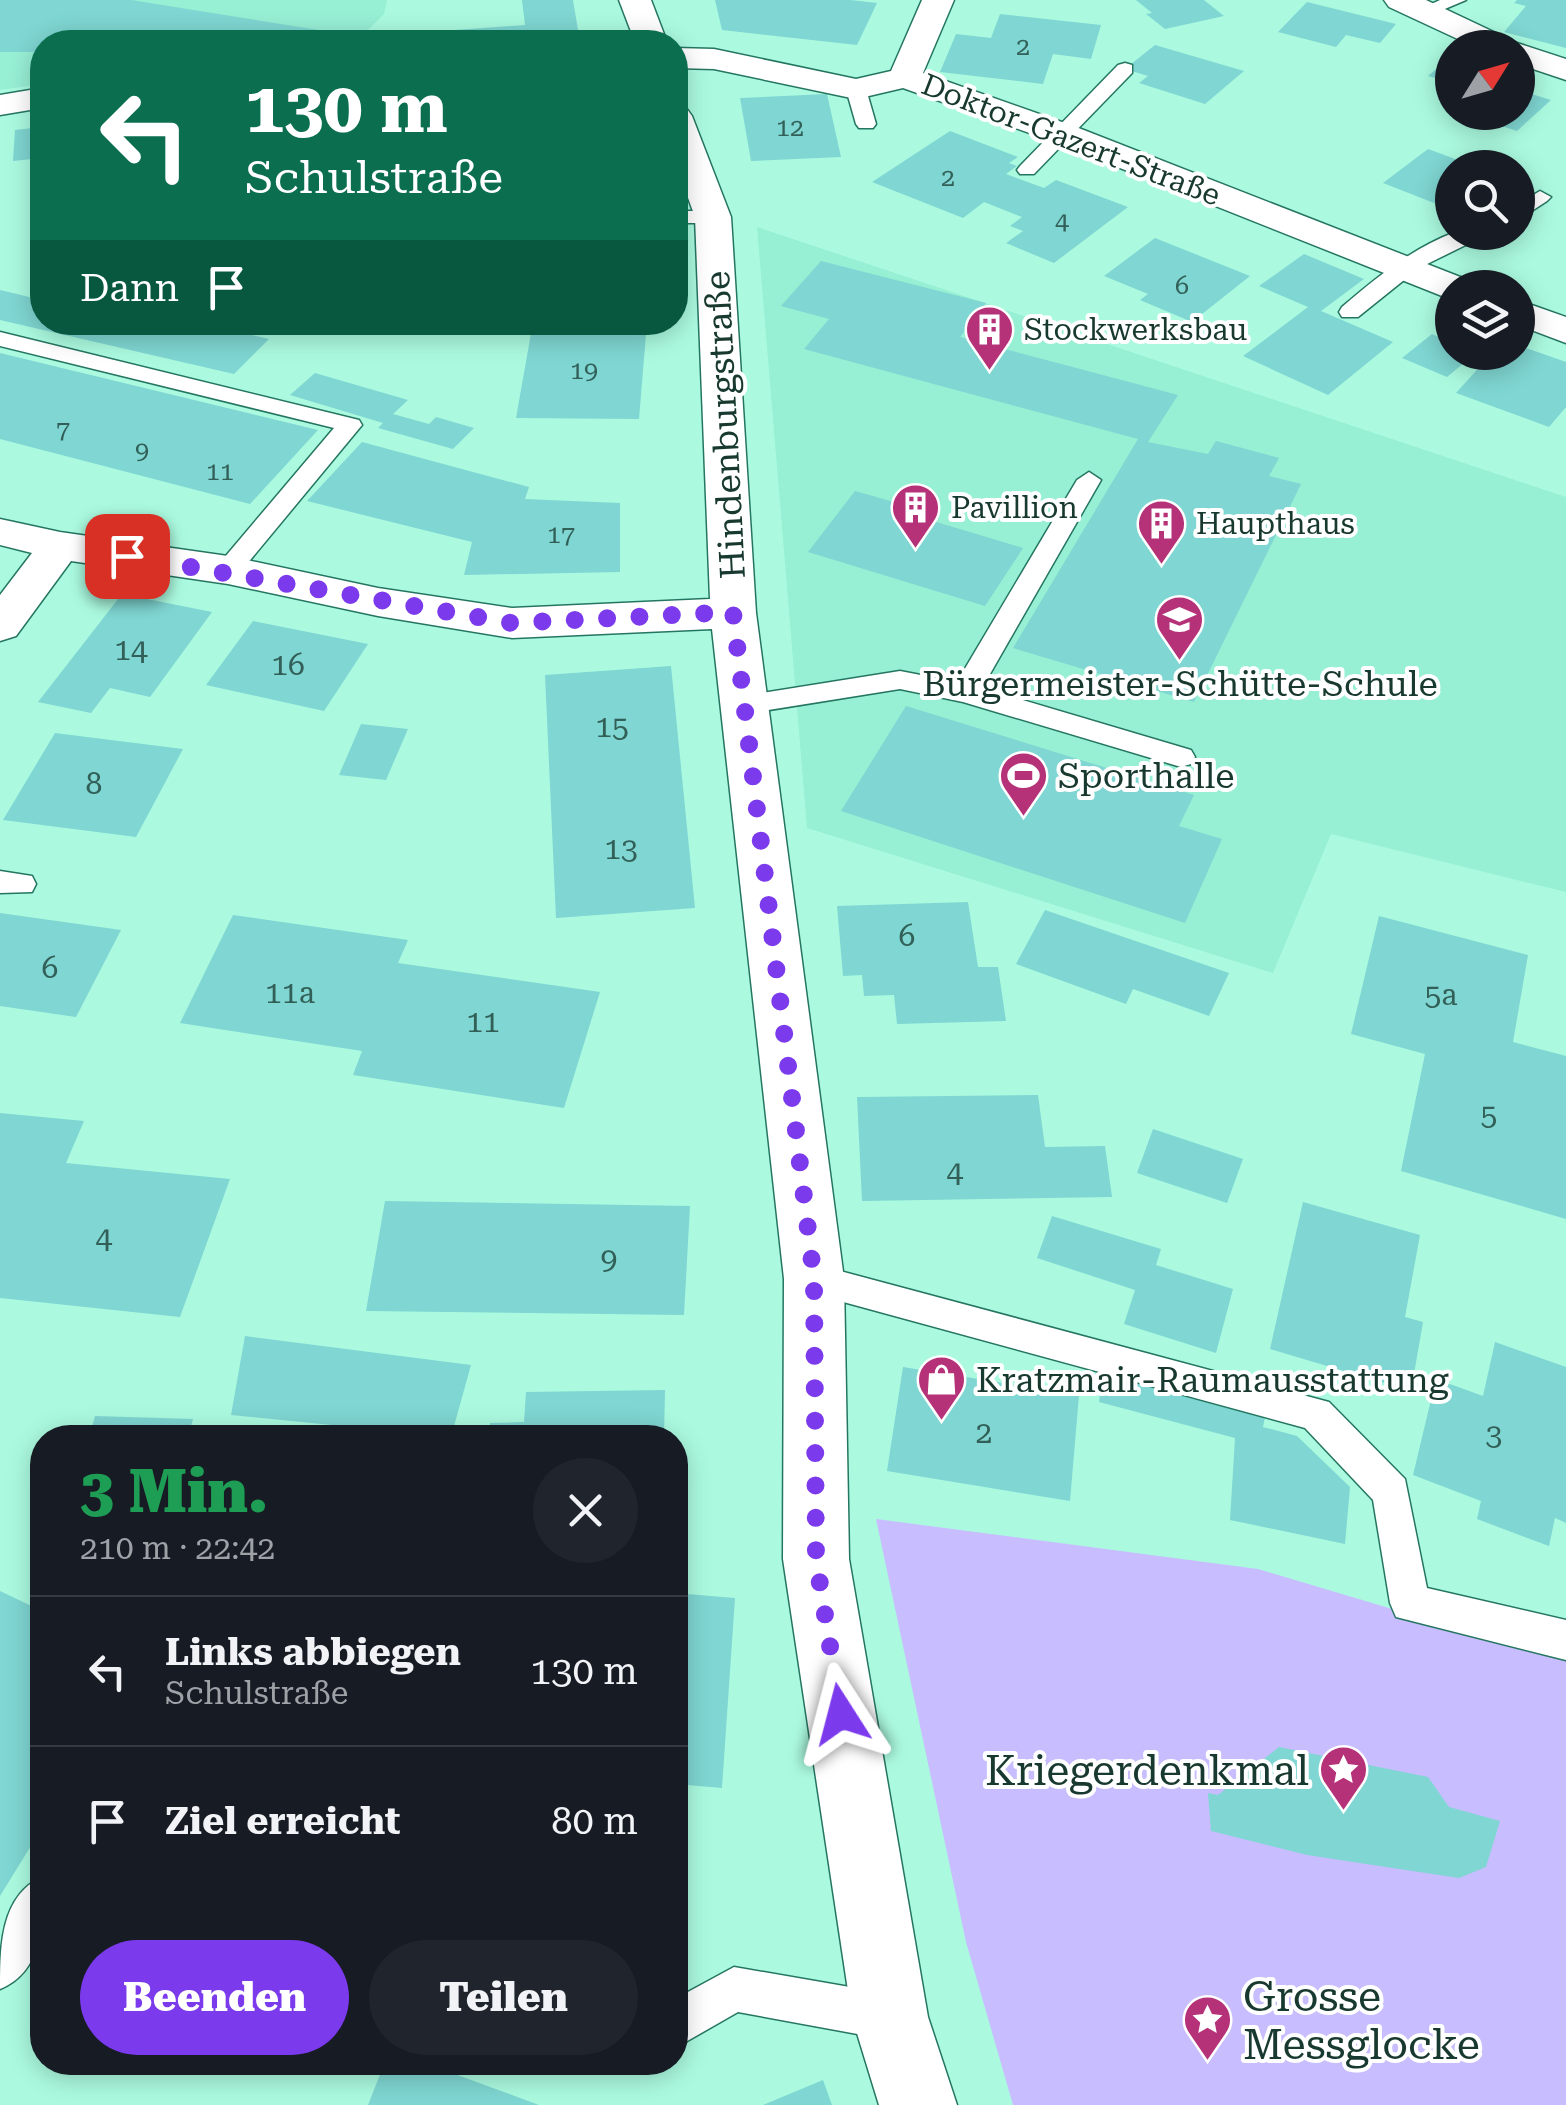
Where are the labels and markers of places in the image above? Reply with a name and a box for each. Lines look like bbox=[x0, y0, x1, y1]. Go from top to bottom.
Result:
building icon: Stockwerksbau bbox=[963, 304, 1015, 372]
place label: Stockwerksbau bbox=[1024, 312, 1247, 347]
building icon: Pavillion bbox=[890, 482, 942, 550]
place label: Pavillion bbox=[951, 490, 1078, 525]
building icon: Haupthaus bbox=[1135, 498, 1187, 566]
place label: Haupthaus bbox=[1196, 506, 1355, 541]
pin bbox=[85, 514, 170, 599]
school or university icon: Bürgermeister-Schütte-Schule bbox=[1154, 594, 1206, 662]
place label: Bürgermeister-Schütte-Schule bbox=[922, 664, 1438, 705]
sports icon: Sporthalle bbox=[997, 750, 1049, 818]
place label: Sporthalle bbox=[1058, 756, 1235, 797]
shop icon: Kratzmair-Raumausstattung bbox=[915, 1354, 967, 1422]
place label: Kratzmair-Raumausstattung bbox=[976, 1360, 1449, 1401]
place icon: Kriegerdenkmal bbox=[1318, 1744, 1370, 1812]
place label: Kriegerdenkmal bbox=[985, 1746, 1309, 1795]
place label: Grosse Messglocke bbox=[1243, 1972, 1480, 2069]
place icon: Grosse Messglocke bbox=[1182, 1994, 1234, 2062]

